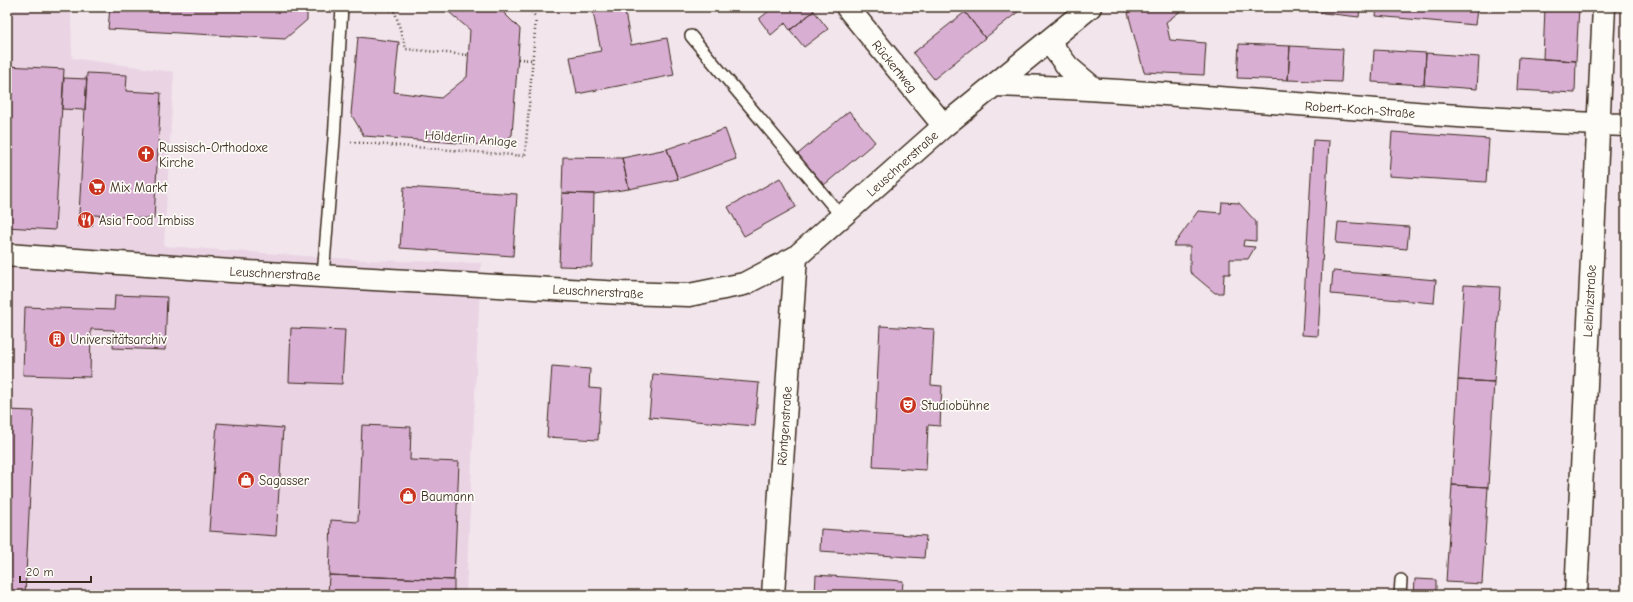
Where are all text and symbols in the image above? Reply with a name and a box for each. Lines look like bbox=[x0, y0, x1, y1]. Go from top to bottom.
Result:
street label: Rückertweg bbox=[869, 37, 920, 96]
street label: Robert-Koch-Straße bbox=[1304, 98, 1416, 121]
street label: Hölderlin Anlage bbox=[424, 127, 518, 150]
street label: Leuschnerstraße bbox=[863, 127, 942, 199]
place label: Russisch-Orthodoxe Kirche bbox=[159, 140, 268, 170]
church icon: Russisch-Orthodoxe Kirche bbox=[136, 144, 156, 164]
supermarket icon: Mix Markt bbox=[87, 177, 107, 197]
place label: Mix Markt bbox=[110, 180, 168, 195]
restaurant icon: Asia Food Imbiss bbox=[76, 210, 96, 230]
place label: Asia Food Imbiss bbox=[99, 213, 194, 228]
street label: Leuschnerstraße bbox=[229, 264, 321, 283]
street label: Leibnizstraße bbox=[1580, 264, 1599, 338]
street label: Leuschnerstraße bbox=[552, 282, 644, 301]
building icon: Universitätsarchiv bbox=[47, 329, 67, 349]
place label: Universitätsarchiv bbox=[70, 332, 167, 347]
street label: Röntgenstraße bbox=[774, 385, 795, 466]
theatre icon: Studiobühne bbox=[898, 395, 918, 415]
place label: Studiobühne bbox=[921, 398, 990, 413]
shop icon: Sagasser bbox=[236, 470, 256, 490]
place label: Sagasser bbox=[259, 473, 310, 488]
shop icon: Baumann bbox=[398, 486, 418, 506]
place label: Baumann bbox=[421, 489, 474, 504]
scale bar bbox=[20, 558, 91, 584]
text: 20 m bbox=[26, 565, 54, 579]

